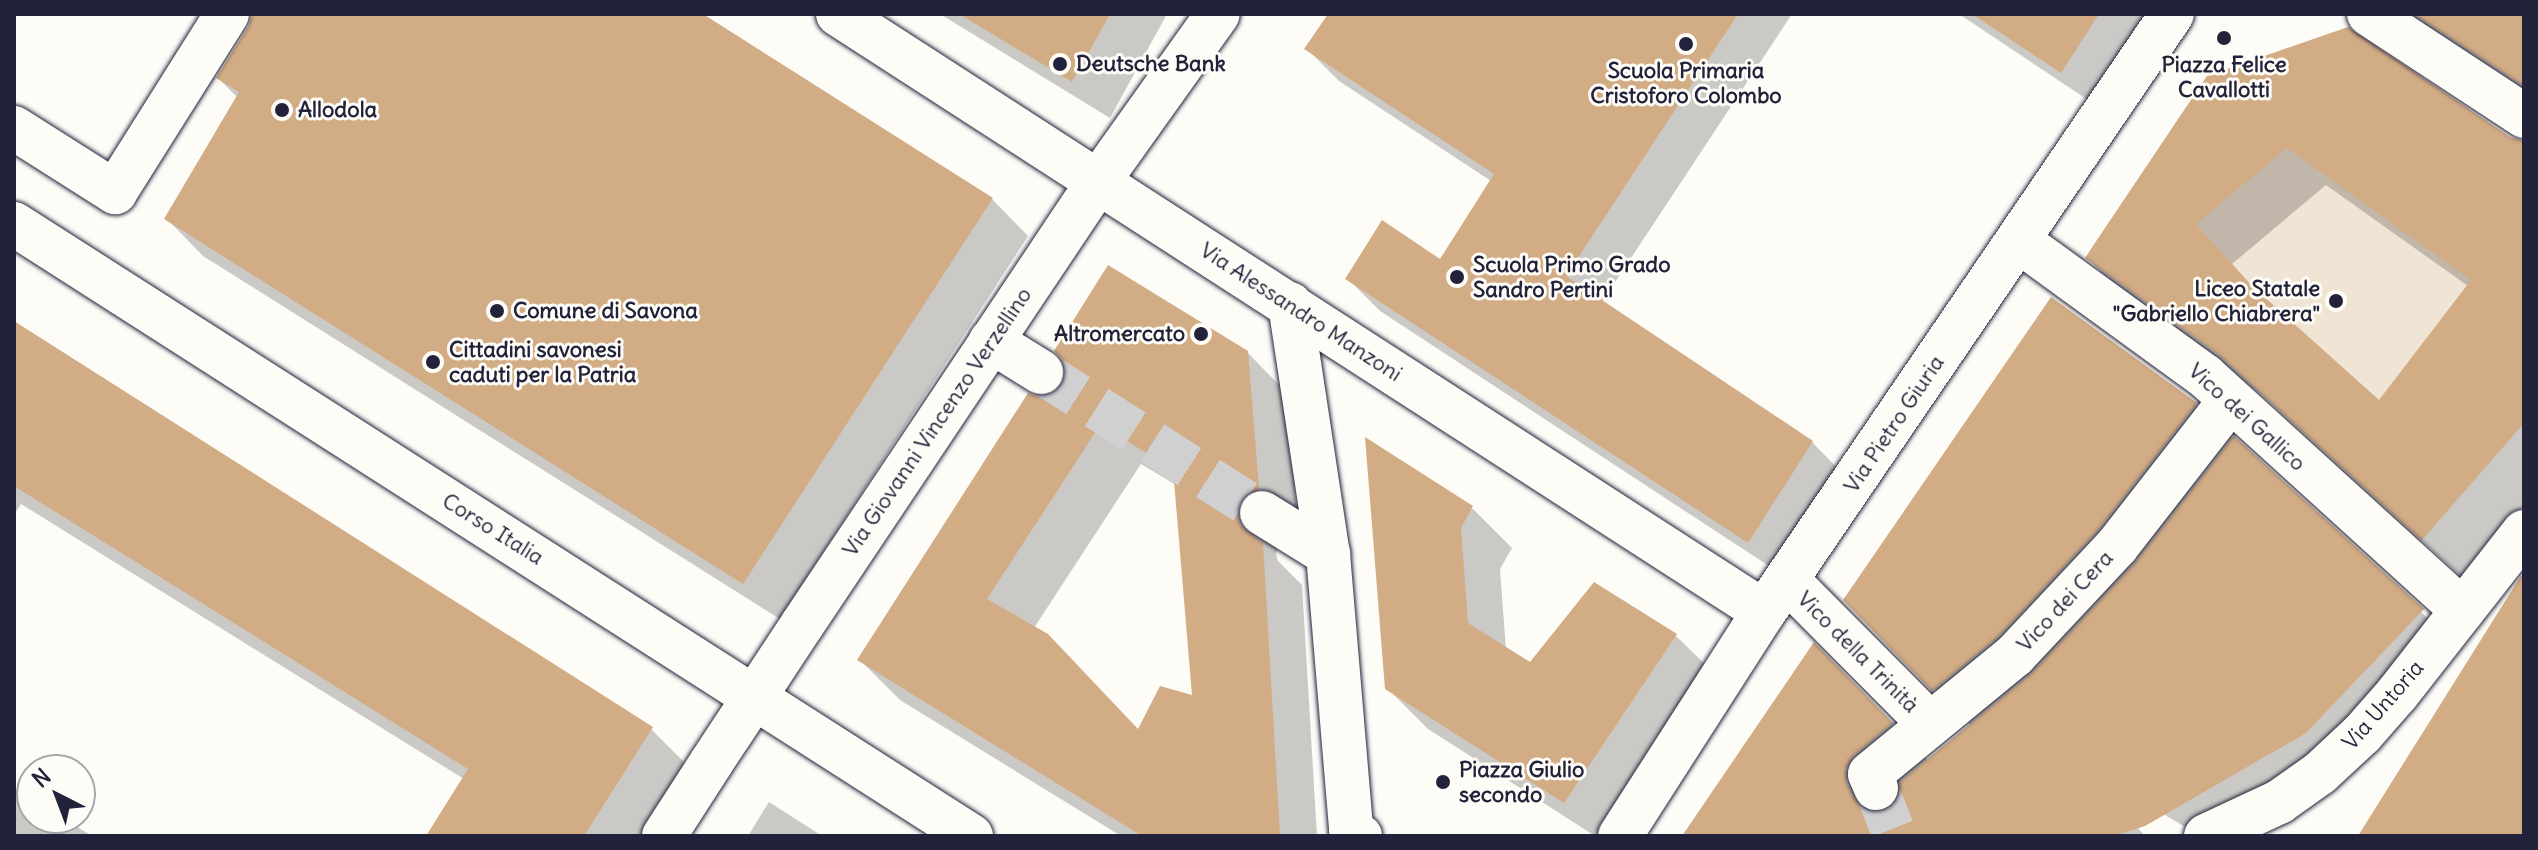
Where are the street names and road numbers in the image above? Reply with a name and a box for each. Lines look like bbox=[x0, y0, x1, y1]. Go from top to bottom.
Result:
street label: Via Alessandro Manzoni bbox=[1195, 237, 1407, 387]
street label: Via Giovanni Vincenzo Verzellino bbox=[837, 282, 1037, 562]
street label: Via Pietro Giuria bbox=[1838, 350, 1950, 498]
street label: Vico dei Gallico bbox=[2183, 357, 2311, 477]
street label: Corso Italia bbox=[437, 487, 549, 571]
street label: Vico dei Cera bbox=[2011, 545, 2119, 657]
street label: Vico della Trinità bbox=[1792, 586, 1924, 718]
street label: Via Untoria bbox=[2337, 655, 2429, 755]

